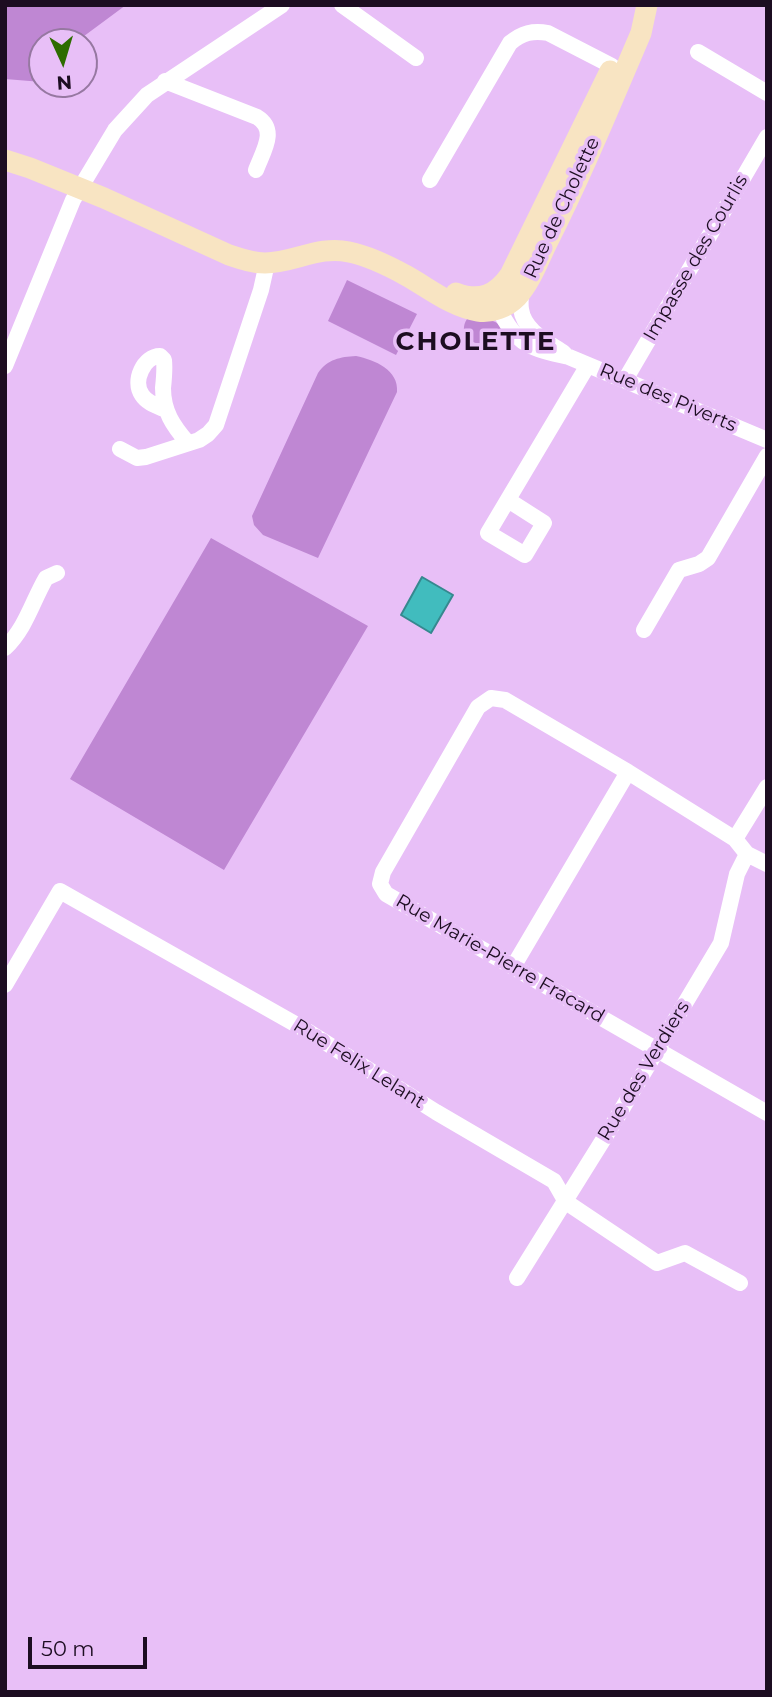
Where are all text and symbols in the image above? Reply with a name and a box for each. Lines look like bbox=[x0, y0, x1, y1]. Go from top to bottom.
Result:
north arrow bbox=[28, 28, 98, 98]
text: N bbox=[56, 70, 73, 94]
street label: Rue de Cholette bbox=[519, 134, 605, 282]
street label: Impasse des Courlis bbox=[639, 171, 753, 345]
district label: CHOLETTE bbox=[397, 326, 555, 358]
street label: Rue des Piverts bbox=[596, 359, 740, 437]
street label: Rue Marie-Pierre Fracard bbox=[391, 890, 609, 1028]
street label: Rue des Verdiers bbox=[593, 997, 695, 1145]
street label: Rue Felix Lelant bbox=[289, 1014, 429, 1114]
scale bar bbox=[32, 1624, 150, 1668]
text: 50 m bbox=[41, 1636, 95, 1661]

